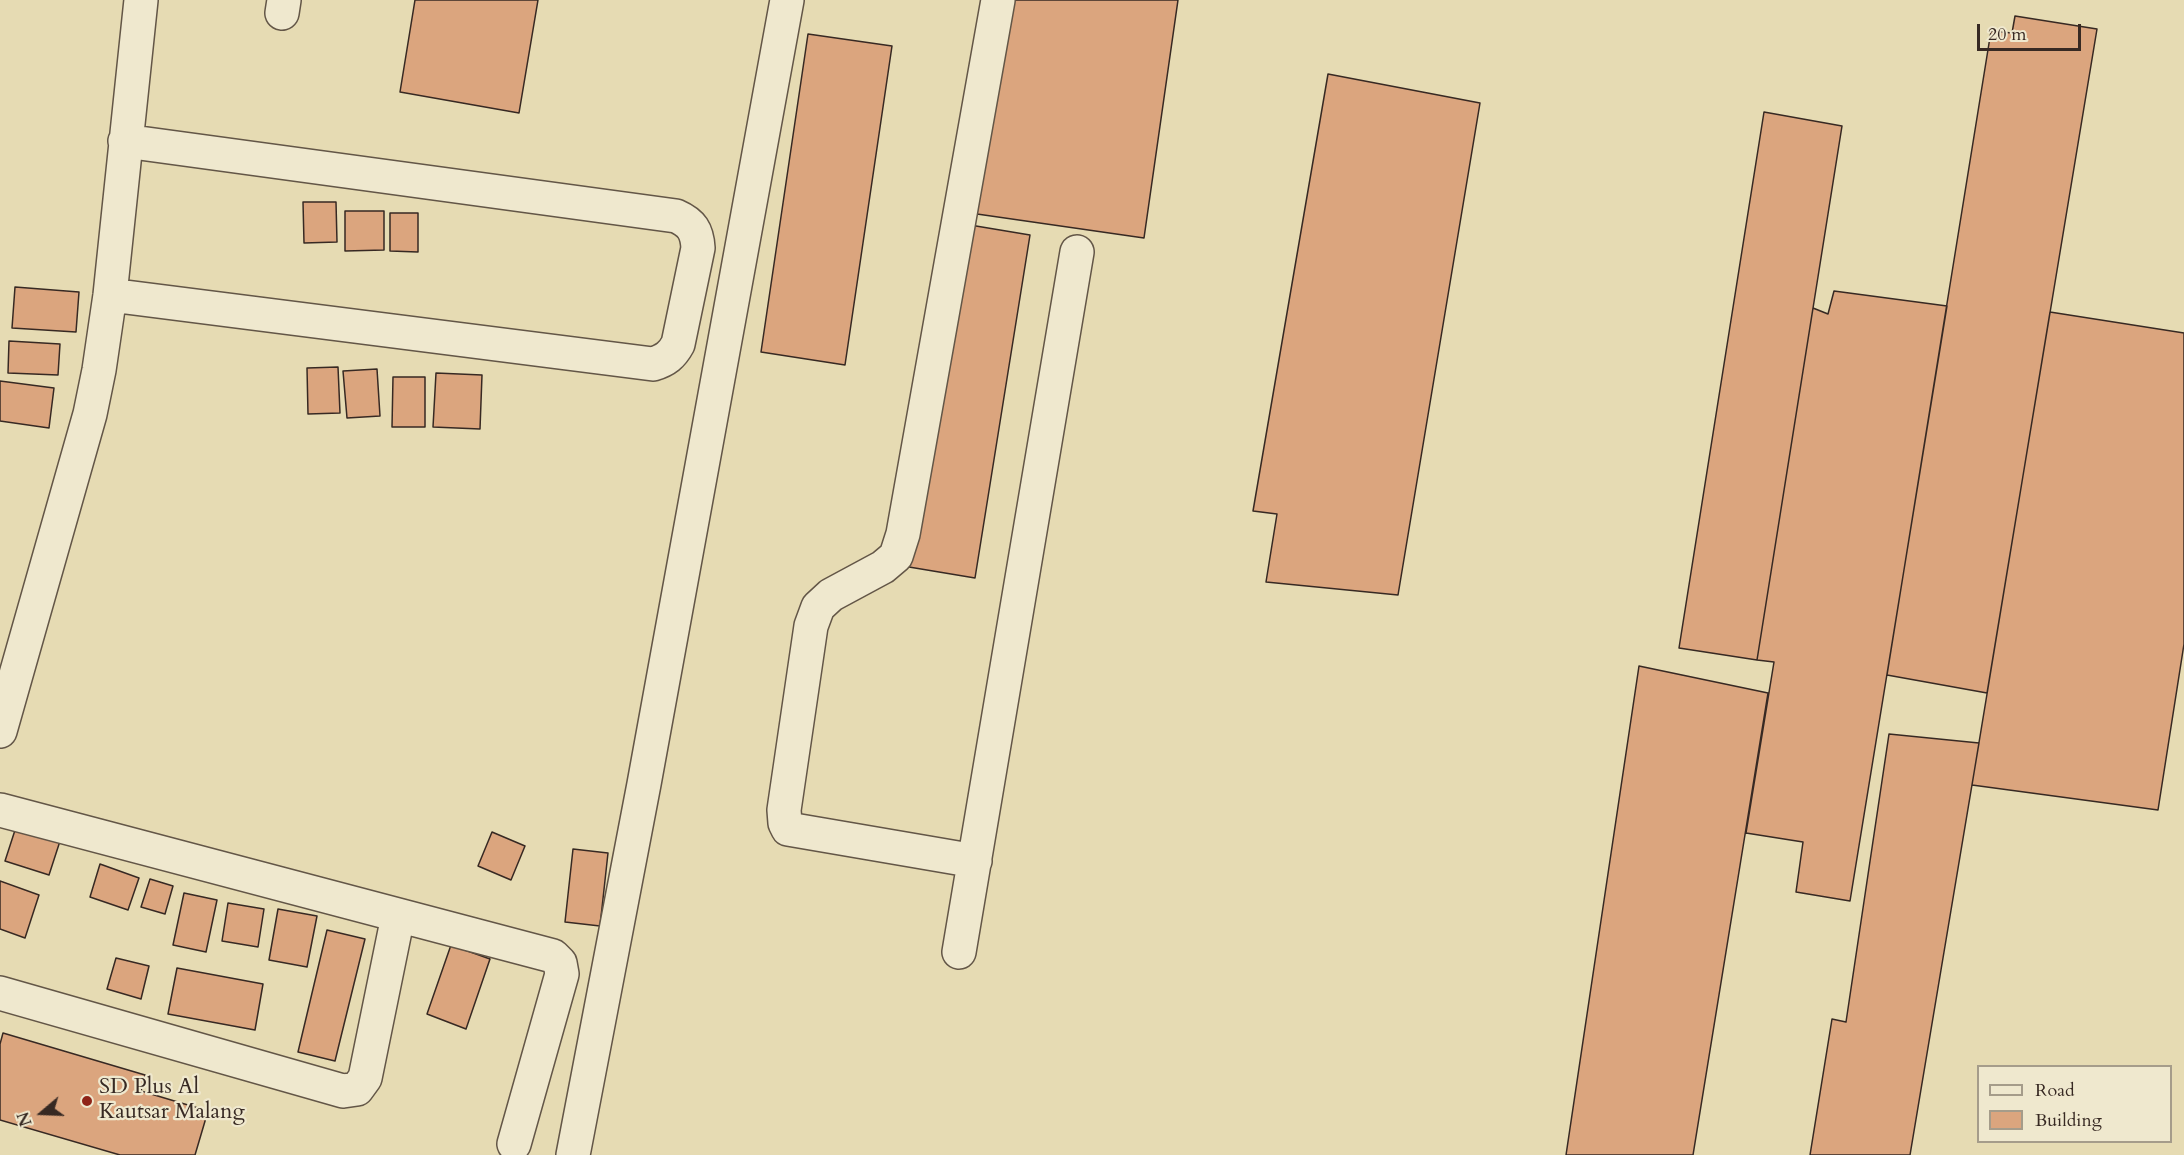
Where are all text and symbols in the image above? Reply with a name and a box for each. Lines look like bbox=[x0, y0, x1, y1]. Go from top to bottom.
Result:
scale bar bbox=[1980, 12, 2084, 50]
text: 20 m bbox=[1988, 22, 2027, 47]
legend bbox=[1977, 1065, 2172, 1143]
place label: SD Plus Al Kautsar Malang bbox=[99, 1075, 245, 1126]
text: Road bbox=[2035, 1078, 2075, 1103]
north arrow bbox=[12, 1083, 72, 1143]
marker: SD Plus Al Kautsar Malang bbox=[80, 1094, 94, 1108]
text: Building bbox=[2035, 1108, 2102, 1133]
text: N bbox=[12, 1109, 38, 1129]

